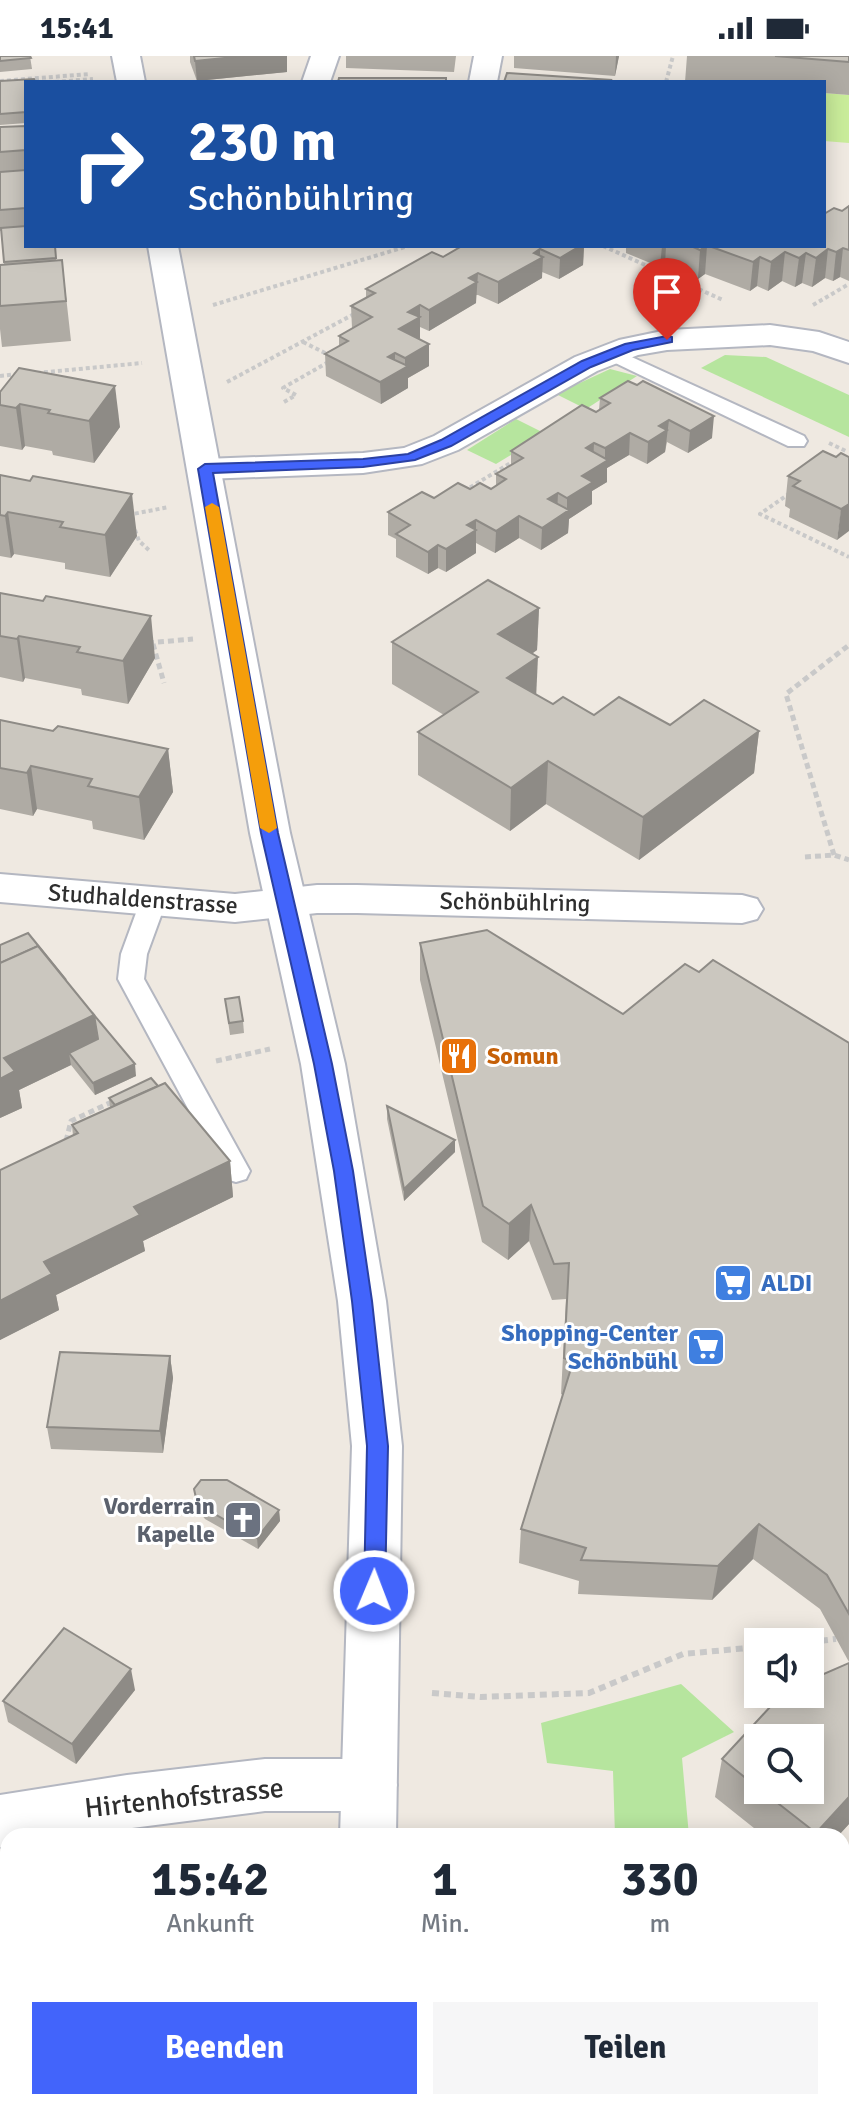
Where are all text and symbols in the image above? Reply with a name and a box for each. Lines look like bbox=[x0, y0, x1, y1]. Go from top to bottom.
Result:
text: 15:41 bbox=[40, 10, 114, 47]
text: 230 m bbox=[188, 107, 336, 176]
icon: right bbox=[56, 112, 160, 216]
text: Schönbühlring bbox=[188, 176, 414, 221]
pin bbox=[633, 258, 701, 340]
icon: arrive bbox=[645, 270, 689, 314]
street label: Studhaldenstrasse bbox=[47, 877, 239, 921]
street label: Schönbühlring bbox=[439, 886, 591, 918]
restaurant icon: Somun bbox=[438, 1035, 480, 1077]
place label: Somun bbox=[487, 1041, 559, 1071]
supermarket icon: ALDI bbox=[712, 1262, 754, 1304]
place label: ALDI bbox=[761, 1268, 812, 1298]
place label: Shopping-Center Schönbühl bbox=[501, 1318, 678, 1376]
supermarket icon: Shopping-Center Schönbühl bbox=[685, 1326, 727, 1368]
place label: Vorderrain Kapelle bbox=[103, 1491, 215, 1549]
church icon: Vorderrain Kapelle bbox=[222, 1499, 264, 1541]
position arrow bbox=[332, 1549, 416, 1633]
map controls bbox=[744, 1628, 824, 1804]
button: sound bbox=[744, 1628, 824, 1708]
button: search bbox=[744, 1724, 824, 1804]
street label: Hirtenhofstrasse bbox=[83, 1771, 285, 1825]
text: 15:42 bbox=[151, 1850, 269, 1909]
text: 1 bbox=[432, 1850, 458, 1909]
text: 330 bbox=[621, 1850, 699, 1909]
text: Ankunft bbox=[166, 1908, 254, 1940]
text: Min. bbox=[420, 1908, 470, 1940]
text: m bbox=[649, 1908, 670, 1940]
button: Beenden bbox=[32, 2002, 417, 2094]
button: Teilen bbox=[433, 2002, 818, 2094]

